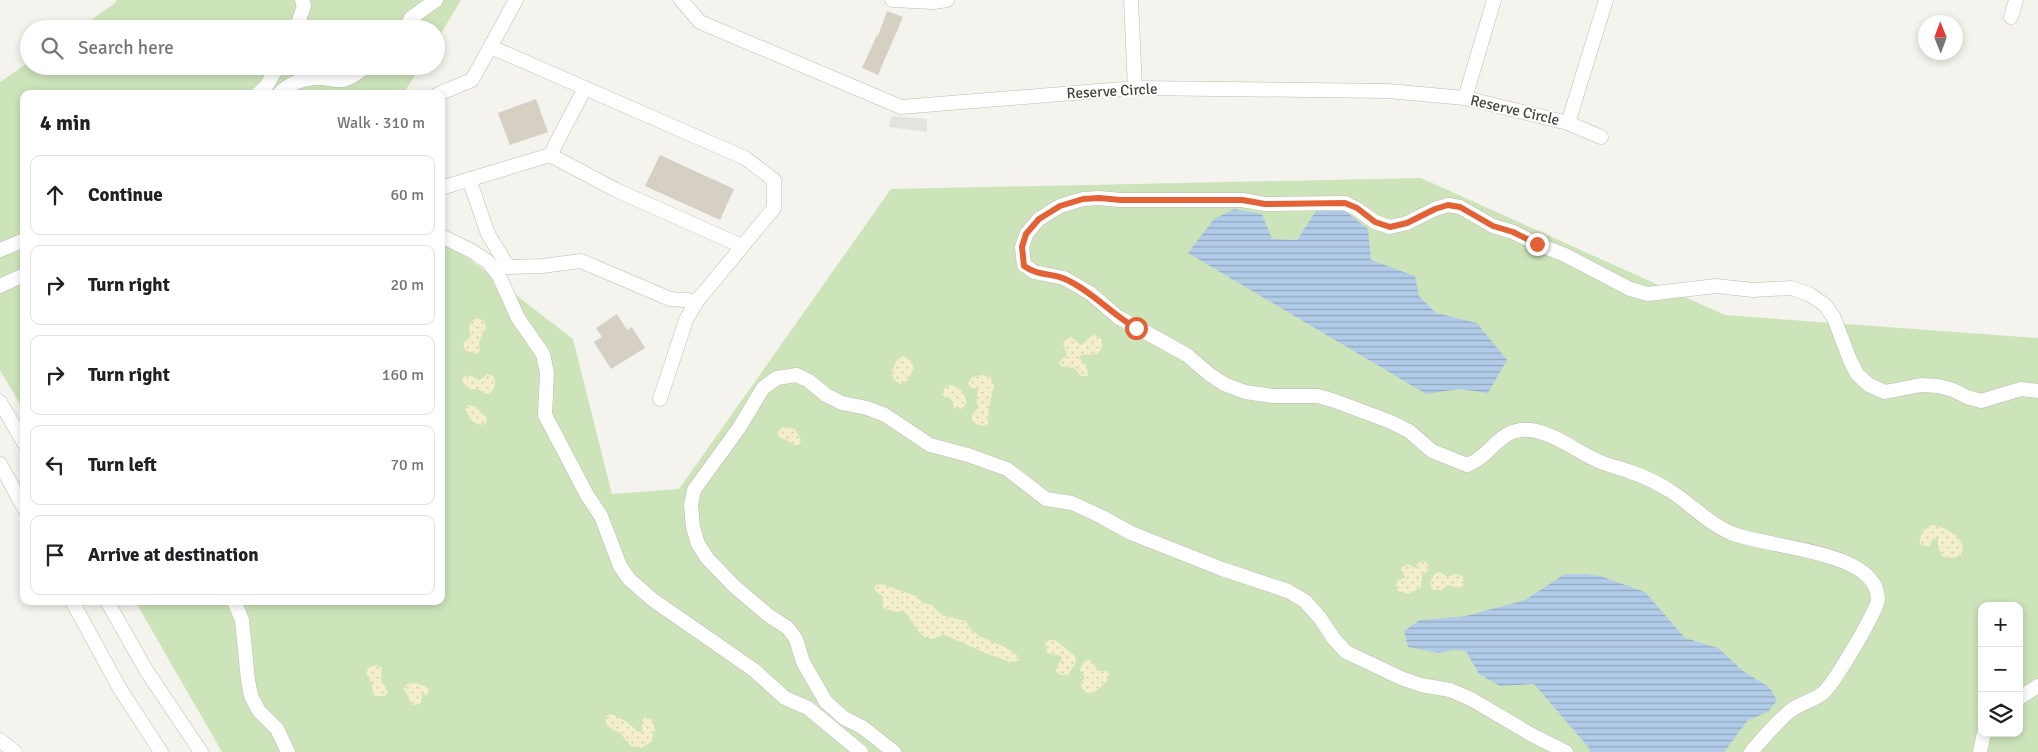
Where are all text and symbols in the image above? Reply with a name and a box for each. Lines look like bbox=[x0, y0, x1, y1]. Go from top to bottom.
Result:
north arrow bbox=[1918, 15, 1963, 60]
search box bbox=[20, 20, 445, 75]
icon: search bbox=[38, 34, 66, 62]
text: Search here bbox=[78, 36, 174, 60]
street label: Reserve Circle bbox=[1066, 80, 1158, 102]
street label: Reserve Circle bbox=[1469, 91, 1561, 129]
text: 4 min bbox=[40, 110, 91, 136]
text: Walk · 310 m bbox=[337, 113, 425, 133]
icon: ahead bbox=[41, 181, 69, 209]
text: Continue bbox=[88, 183, 163, 207]
text: 60 m bbox=[390, 185, 424, 205]
route end bbox=[1526, 233, 1549, 256]
icon: right bbox=[41, 271, 69, 299]
text: Turn right bbox=[88, 273, 170, 297]
text: 20 m bbox=[390, 275, 424, 295]
route start bbox=[1125, 317, 1148, 340]
icon: right bbox=[41, 361, 69, 389]
text: Turn right bbox=[88, 363, 170, 387]
text: 160 m bbox=[382, 365, 424, 385]
icon: left bbox=[41, 451, 69, 479]
text: Turn left bbox=[88, 453, 157, 477]
text: 70 m bbox=[390, 455, 424, 475]
icon: arrive bbox=[41, 541, 69, 569]
text: Arrive at destination bbox=[88, 543, 259, 567]
map controls bbox=[1978, 602, 2023, 737]
button: + bbox=[1978, 602, 2023, 647]
button: − bbox=[1978, 647, 2023, 692]
button: layers bbox=[1978, 692, 2023, 737]

